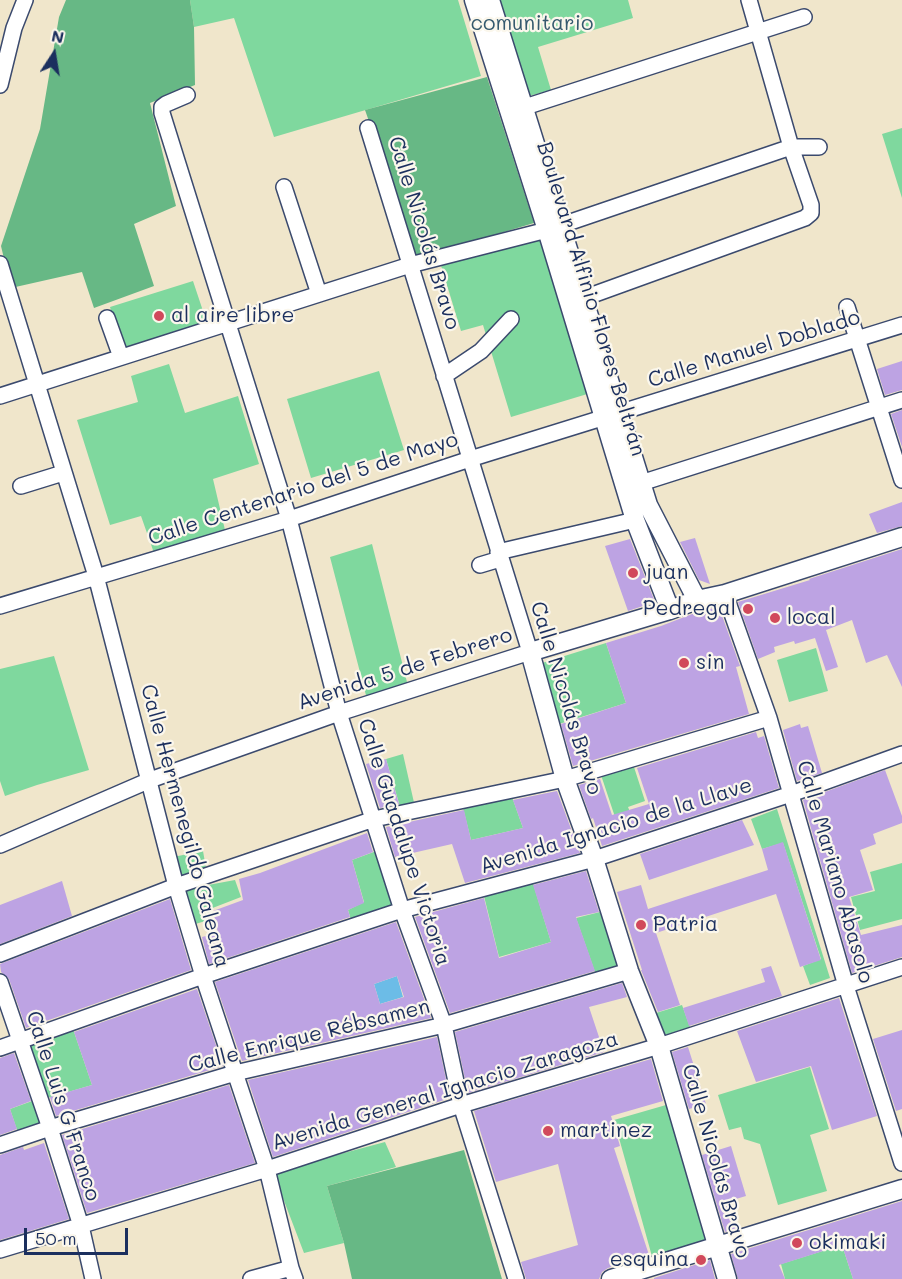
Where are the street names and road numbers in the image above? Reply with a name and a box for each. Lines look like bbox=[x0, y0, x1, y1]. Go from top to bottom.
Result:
street label: Calle Nicolás Bravo bbox=[383, 133, 465, 333]
street label: Boulevard Alfinio Flores Beltrán bbox=[531, 139, 651, 459]
street label: Calle Manuel Doblado bbox=[645, 305, 863, 393]
street label: Calle Centenario del 5 de Mayo bbox=[145, 427, 461, 551]
street label: Calle Nicolás Bravo bbox=[525, 598, 607, 798]
street label: Avenida 5 de Febrero bbox=[294, 622, 516, 716]
street label: Calle Hermenegildo Galeana bbox=[135, 682, 235, 970]
street label: Calle Guadalupe Victoria bbox=[352, 715, 456, 969]
street label: Calle Mariano Abasolo bbox=[791, 758, 879, 986]
street label: Avenida Ignacio de la Llave bbox=[477, 773, 755, 879]
street label: Calle Enrique Rébsamen bbox=[186, 994, 432, 1078]
street label: Calle Luis G Franco bbox=[20, 1008, 106, 1204]
street label: Avenida General Ignacio Zaragoza bbox=[269, 1026, 621, 1156]
street label: Calle Nicolás Bravo bbox=[676, 1061, 756, 1261]

